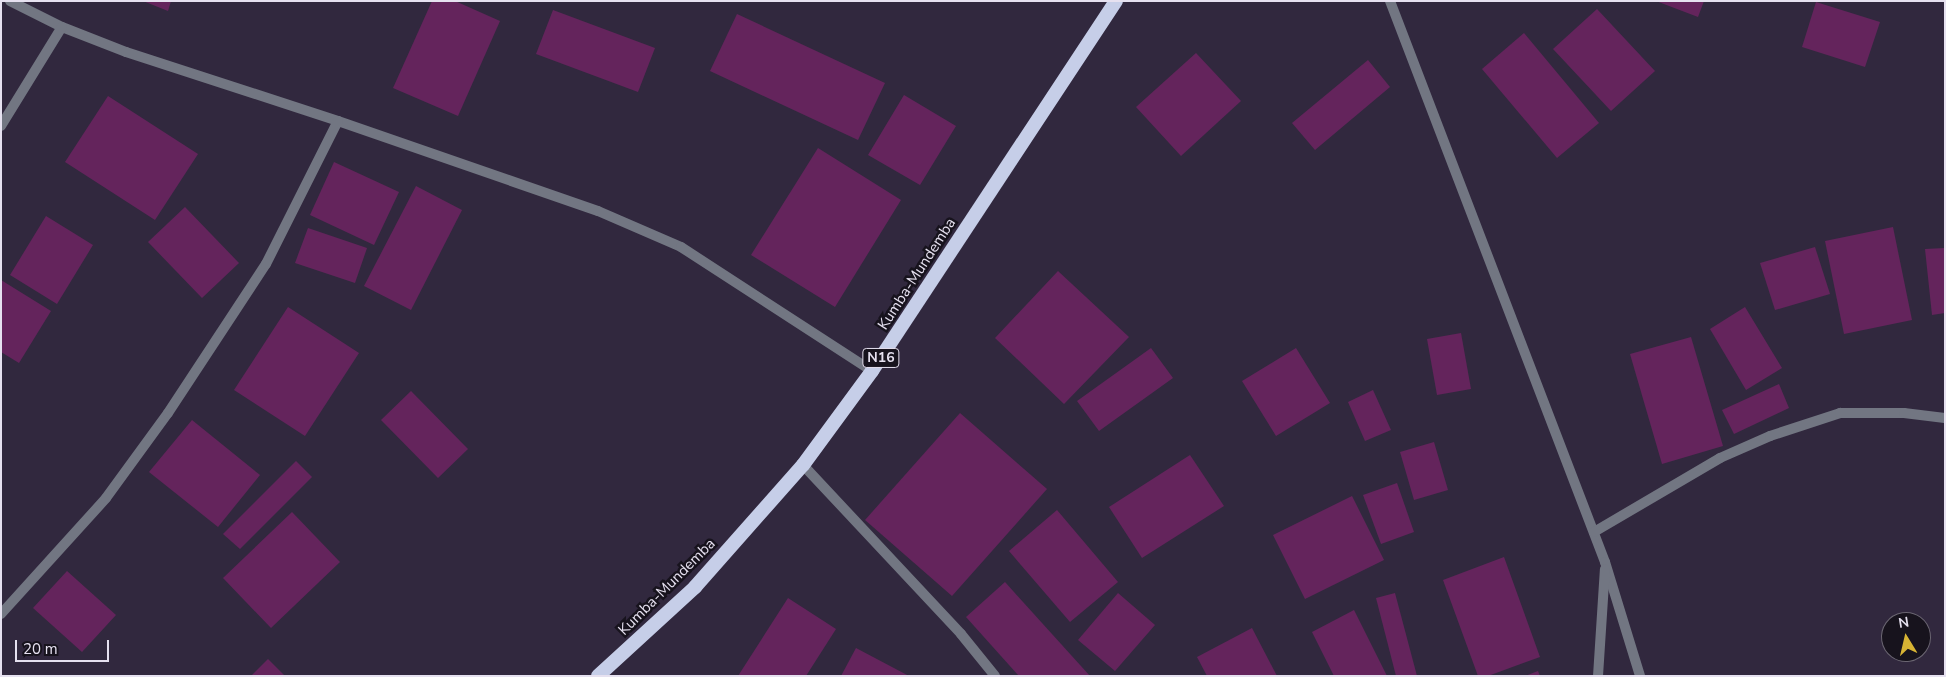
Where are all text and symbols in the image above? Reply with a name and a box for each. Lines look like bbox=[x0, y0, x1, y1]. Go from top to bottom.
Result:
street label: Kumba-Mundemba bbox=[874, 215, 960, 333]
road number: N16 bbox=[862, 346, 900, 369]
street label: Kumba-Mundemba bbox=[615, 535, 719, 639]
north arrow bbox=[1881, 612, 1931, 662]
text: N bbox=[1897, 612, 1910, 633]
scale bar bbox=[18, 630, 111, 662]
text: 20 m bbox=[23, 639, 58, 659]

